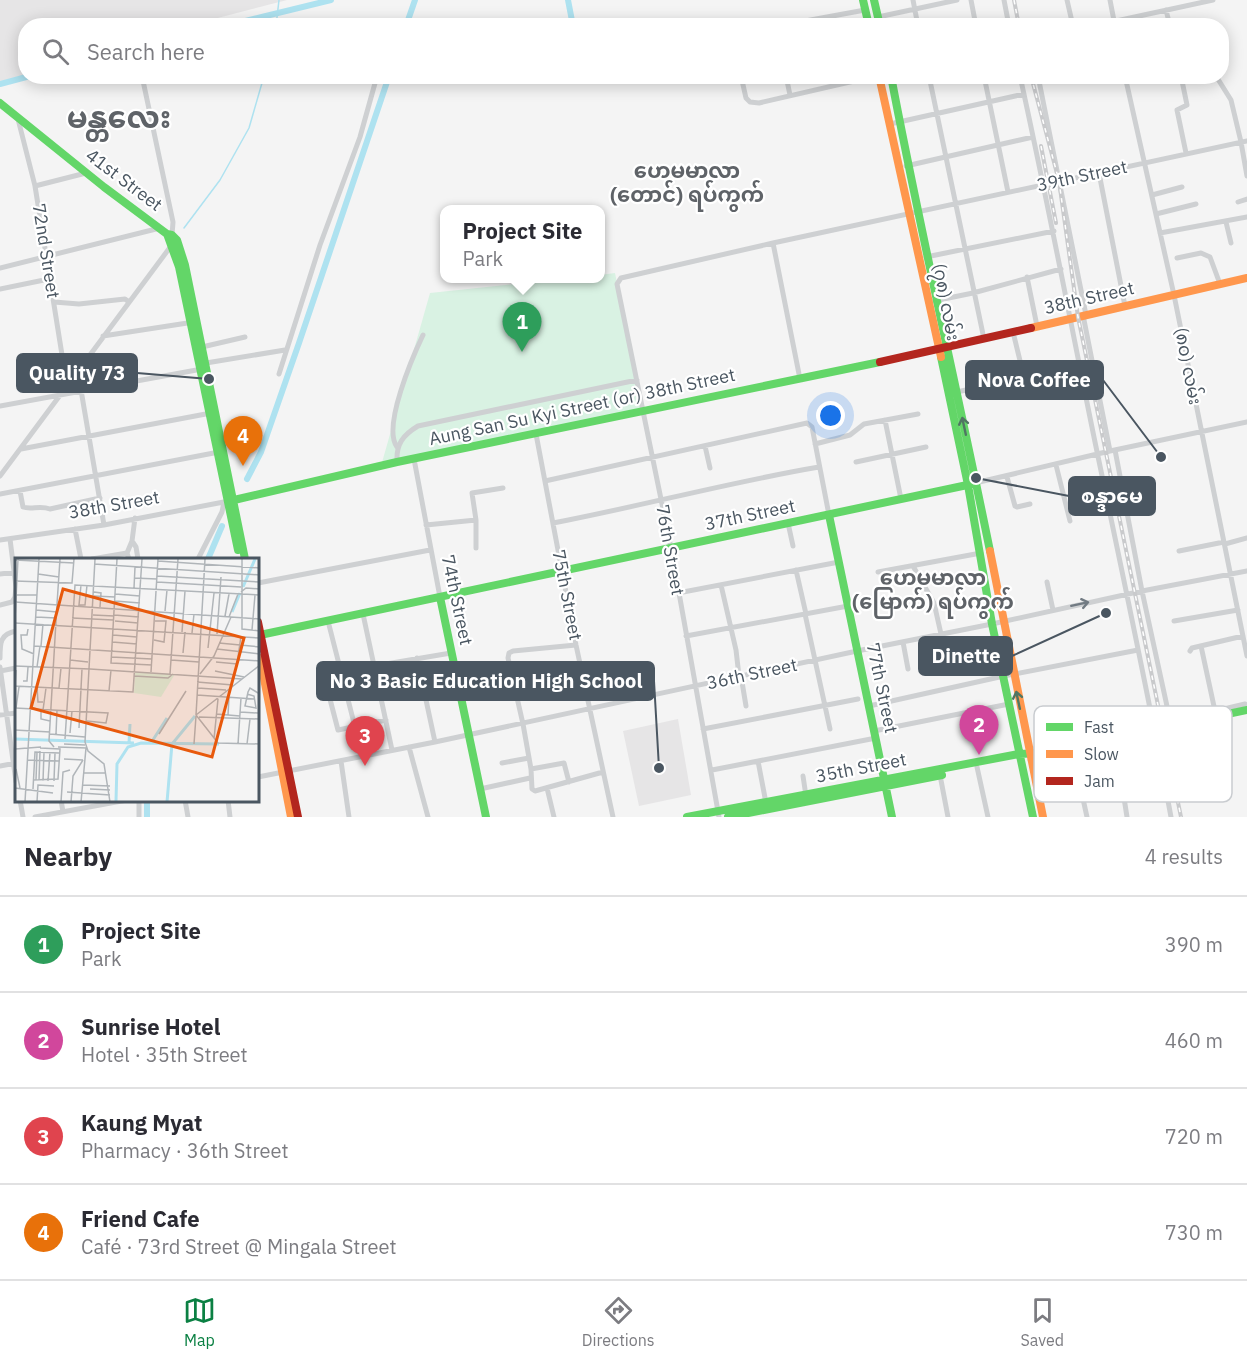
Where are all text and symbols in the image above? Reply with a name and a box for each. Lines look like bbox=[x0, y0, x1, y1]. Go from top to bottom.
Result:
search box bbox=[18, 18, 1229, 84]
icon: search bbox=[39, 35, 72, 68]
text: Search here bbox=[87, 37, 205, 66]
district label: မန္တလေး bbox=[67, 97, 171, 142]
street label: 41st Street bbox=[81, 143, 167, 216]
street label: 39th Street bbox=[1035, 155, 1129, 196]
district label: ဟေမမာလာ (တောင်) ရပ်ကွက် bbox=[610, 156, 764, 212]
street label: 72nd Street bbox=[28, 202, 65, 300]
popup bbox=[440, 205, 605, 283]
text: Project Site bbox=[463, 216, 582, 245]
text: Park bbox=[463, 245, 503, 272]
street label: (၇၈) လမ်း bbox=[924, 261, 966, 343]
street label: 38th Street bbox=[1042, 276, 1136, 319]
pin: 1 bbox=[502, 302, 542, 352]
street label: (၈၀) လမ်း bbox=[1170, 325, 1208, 407]
callout: Quality 73 bbox=[17, 354, 137, 392]
text: Quality 73 bbox=[29, 359, 125, 386]
callout: Nova Coffee bbox=[966, 361, 1103, 399]
street label: Aung San Su Kyi Street (or) 38th Street bbox=[427, 363, 737, 450]
text: Nova Coffee bbox=[977, 366, 1091, 393]
your location bbox=[816, 401, 845, 430]
pin: 4 bbox=[224, 416, 262, 466]
one-way arrow bbox=[958, 417, 970, 436]
callout: စန္ဒာမေ bbox=[1069, 477, 1155, 515]
text: စန္ဒာမေ bbox=[1081, 482, 1143, 512]
street label: 38th Street bbox=[67, 485, 161, 524]
street label: 37th Street bbox=[703, 494, 797, 535]
street label: 76th Street bbox=[651, 503, 690, 597]
street label: 75th Street bbox=[547, 548, 588, 642]
street label: 74th Street bbox=[437, 553, 478, 647]
inset map bbox=[15, 558, 260, 802]
district label: ဟေမမာလာ (မြောက်) ရပ်ကွက် bbox=[852, 563, 1014, 619]
one-way arrow bbox=[1070, 598, 1090, 609]
callout: Dinette bbox=[919, 637, 1012, 675]
street label: 77th Street bbox=[862, 641, 903, 735]
text: Dinette bbox=[931, 642, 1001, 669]
street label: 36th Street bbox=[705, 653, 799, 694]
callout: No 3 Basic Education High School bbox=[317, 662, 654, 700]
text: No 3 Basic Education High School bbox=[330, 667, 642, 694]
one-way arrow bbox=[1012, 691, 1023, 710]
pin: 2 bbox=[960, 706, 998, 755]
legend bbox=[1034, 706, 1232, 802]
pin: 3 bbox=[346, 716, 385, 766]
text: Fast bbox=[1084, 717, 1114, 737]
text: Slow bbox=[1084, 744, 1119, 764]
street label: 35th Street bbox=[814, 747, 908, 788]
text: Jam bbox=[1084, 771, 1115, 791]
text: Nearby bbox=[24, 839, 112, 873]
text: 4 results bbox=[1145, 843, 1223, 870]
text: Project Site bbox=[81, 916, 201, 945]
text: 1 bbox=[38, 931, 50, 958]
text: 390 m bbox=[1165, 931, 1223, 958]
text: Park bbox=[81, 945, 121, 972]
text: Sunrise Hotel bbox=[81, 1012, 220, 1041]
text: 2 bbox=[38, 1027, 50, 1054]
text: 460 m bbox=[1165, 1027, 1223, 1054]
text: Hotel · 35th Street bbox=[81, 1041, 248, 1068]
text: Kaung Myat bbox=[81, 1108, 202, 1137]
text: 3 bbox=[38, 1123, 50, 1150]
text: 720 m bbox=[1165, 1123, 1223, 1150]
text: Pharmacy · 36th Street bbox=[81, 1137, 289, 1164]
text: Friend Cafe bbox=[81, 1204, 200, 1233]
text: 4 bbox=[38, 1219, 50, 1246]
text: 730 m bbox=[1165, 1219, 1223, 1246]
text: Café · 73rd Street @ Mingala Street bbox=[81, 1233, 397, 1260]
tab: Map bbox=[183, 1294, 216, 1350]
tab: Directions bbox=[582, 1294, 655, 1350]
tab: Saved bbox=[1021, 1294, 1064, 1350]

